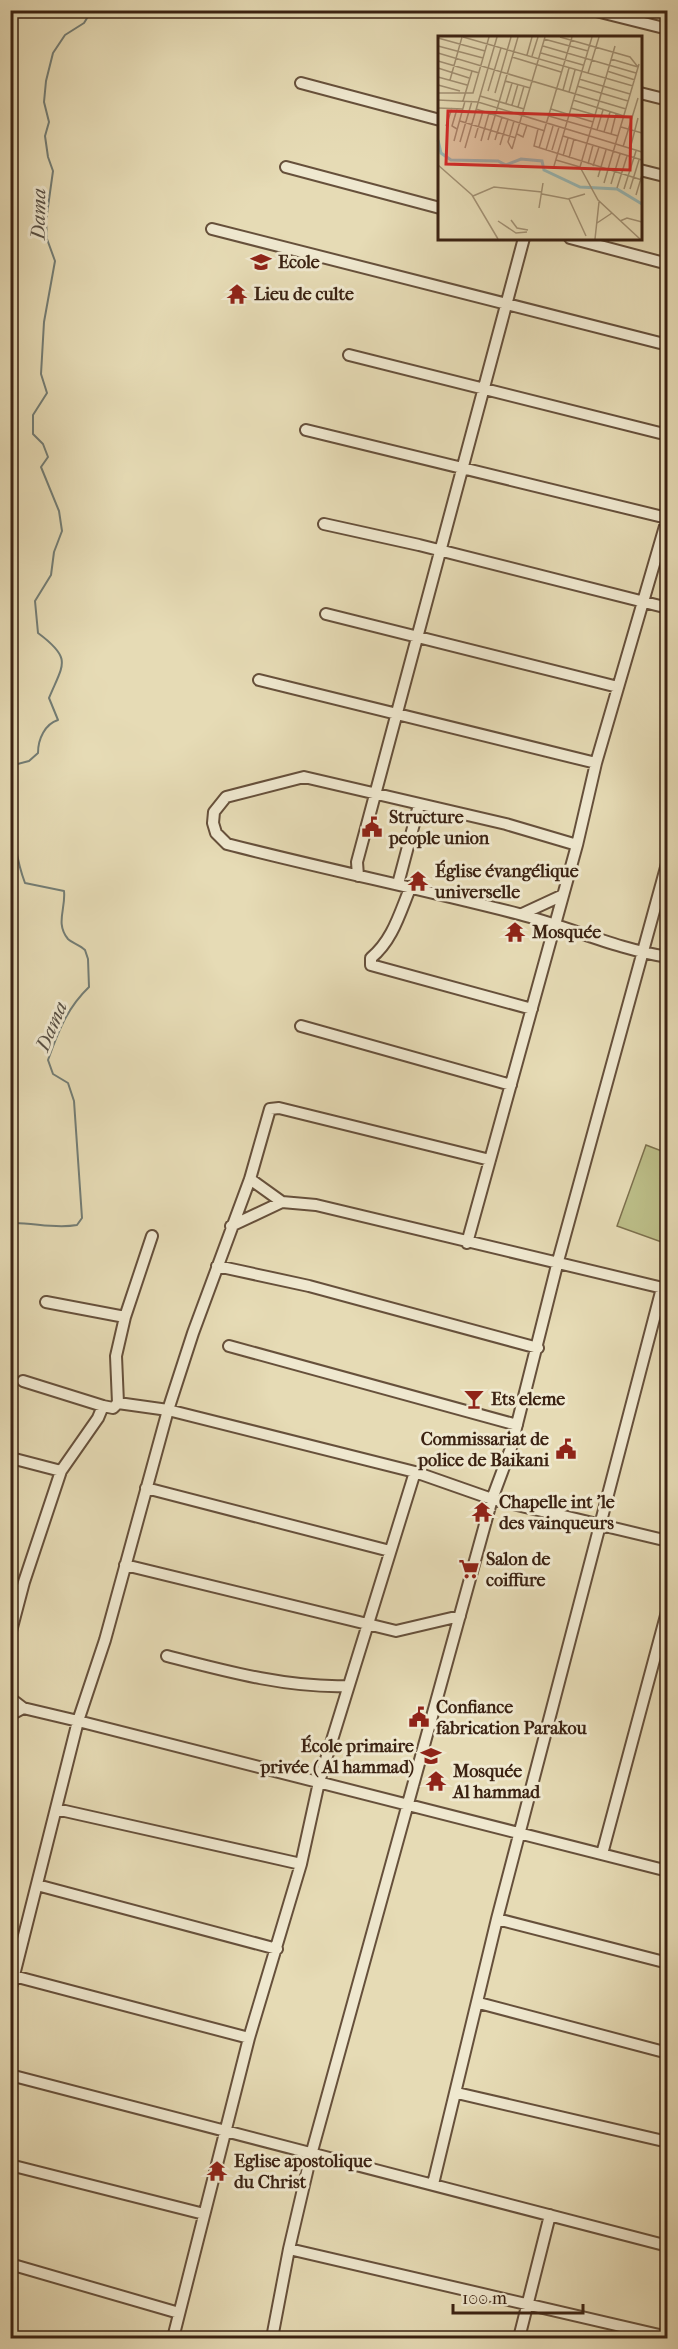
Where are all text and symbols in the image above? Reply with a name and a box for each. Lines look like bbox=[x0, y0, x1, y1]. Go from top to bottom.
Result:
inset map bbox=[438, 36, 642, 240]
water label: Dama bbox=[27, 188, 50, 242]
school or university icon: Ecole bbox=[249, 250, 273, 274]
place label: Ecole bbox=[278, 252, 320, 273]
temple icon: Lieu de culte bbox=[225, 282, 249, 306]
place label: Lieu de culte bbox=[254, 284, 354, 305]
place label: Structure people union bbox=[388, 807, 490, 849]
public building icon: Structure people union bbox=[360, 815, 384, 839]
place label: Église évangélique universelle bbox=[434, 859, 579, 903]
temple icon: Église évangélique universelle bbox=[406, 869, 430, 893]
temple icon: Mosquée bbox=[503, 920, 527, 944]
place label: Mosquée bbox=[531, 922, 601, 943]
water label: Dama bbox=[30, 998, 72, 1056]
bar icon: Ets eleme bbox=[462, 1387, 486, 1411]
place label: Ets eleme bbox=[491, 1389, 565, 1410]
place label: Commissariat de police de Baikani bbox=[417, 1429, 550, 1471]
public building icon: Commissariat de police de Baikani bbox=[554, 1437, 578, 1461]
place label: Chapelle int 'le des vainqueurs bbox=[499, 1492, 615, 1534]
temple icon: Chapelle int 'le des vainqueurs bbox=[470, 1500, 494, 1524]
place label: Salon de coiffure bbox=[486, 1549, 551, 1591]
supermarket icon: Salon de coiffure bbox=[457, 1557, 481, 1581]
place label: Confiance fabrication Parakou bbox=[435, 1697, 588, 1739]
public building icon: Confiance fabrication Parakou bbox=[407, 1705, 431, 1729]
place label: École primaire privée ( Al hammad) bbox=[259, 1734, 414, 1778]
school or university icon: École primaire privée ( Al hammad) bbox=[419, 1744, 443, 1768]
place label: Mosquée Al hammad bbox=[452, 1761, 541, 1803]
temple icon: Mosquée Al hammad bbox=[424, 1769, 448, 1793]
place label: Eglise apostolique du Christ bbox=[234, 2151, 372, 2193]
temple icon: Eglise apostolique du Christ bbox=[205, 2159, 229, 2183]
scale bar bbox=[453, 2277, 584, 2315]
text: 100 m bbox=[462, 2288, 507, 2309]

